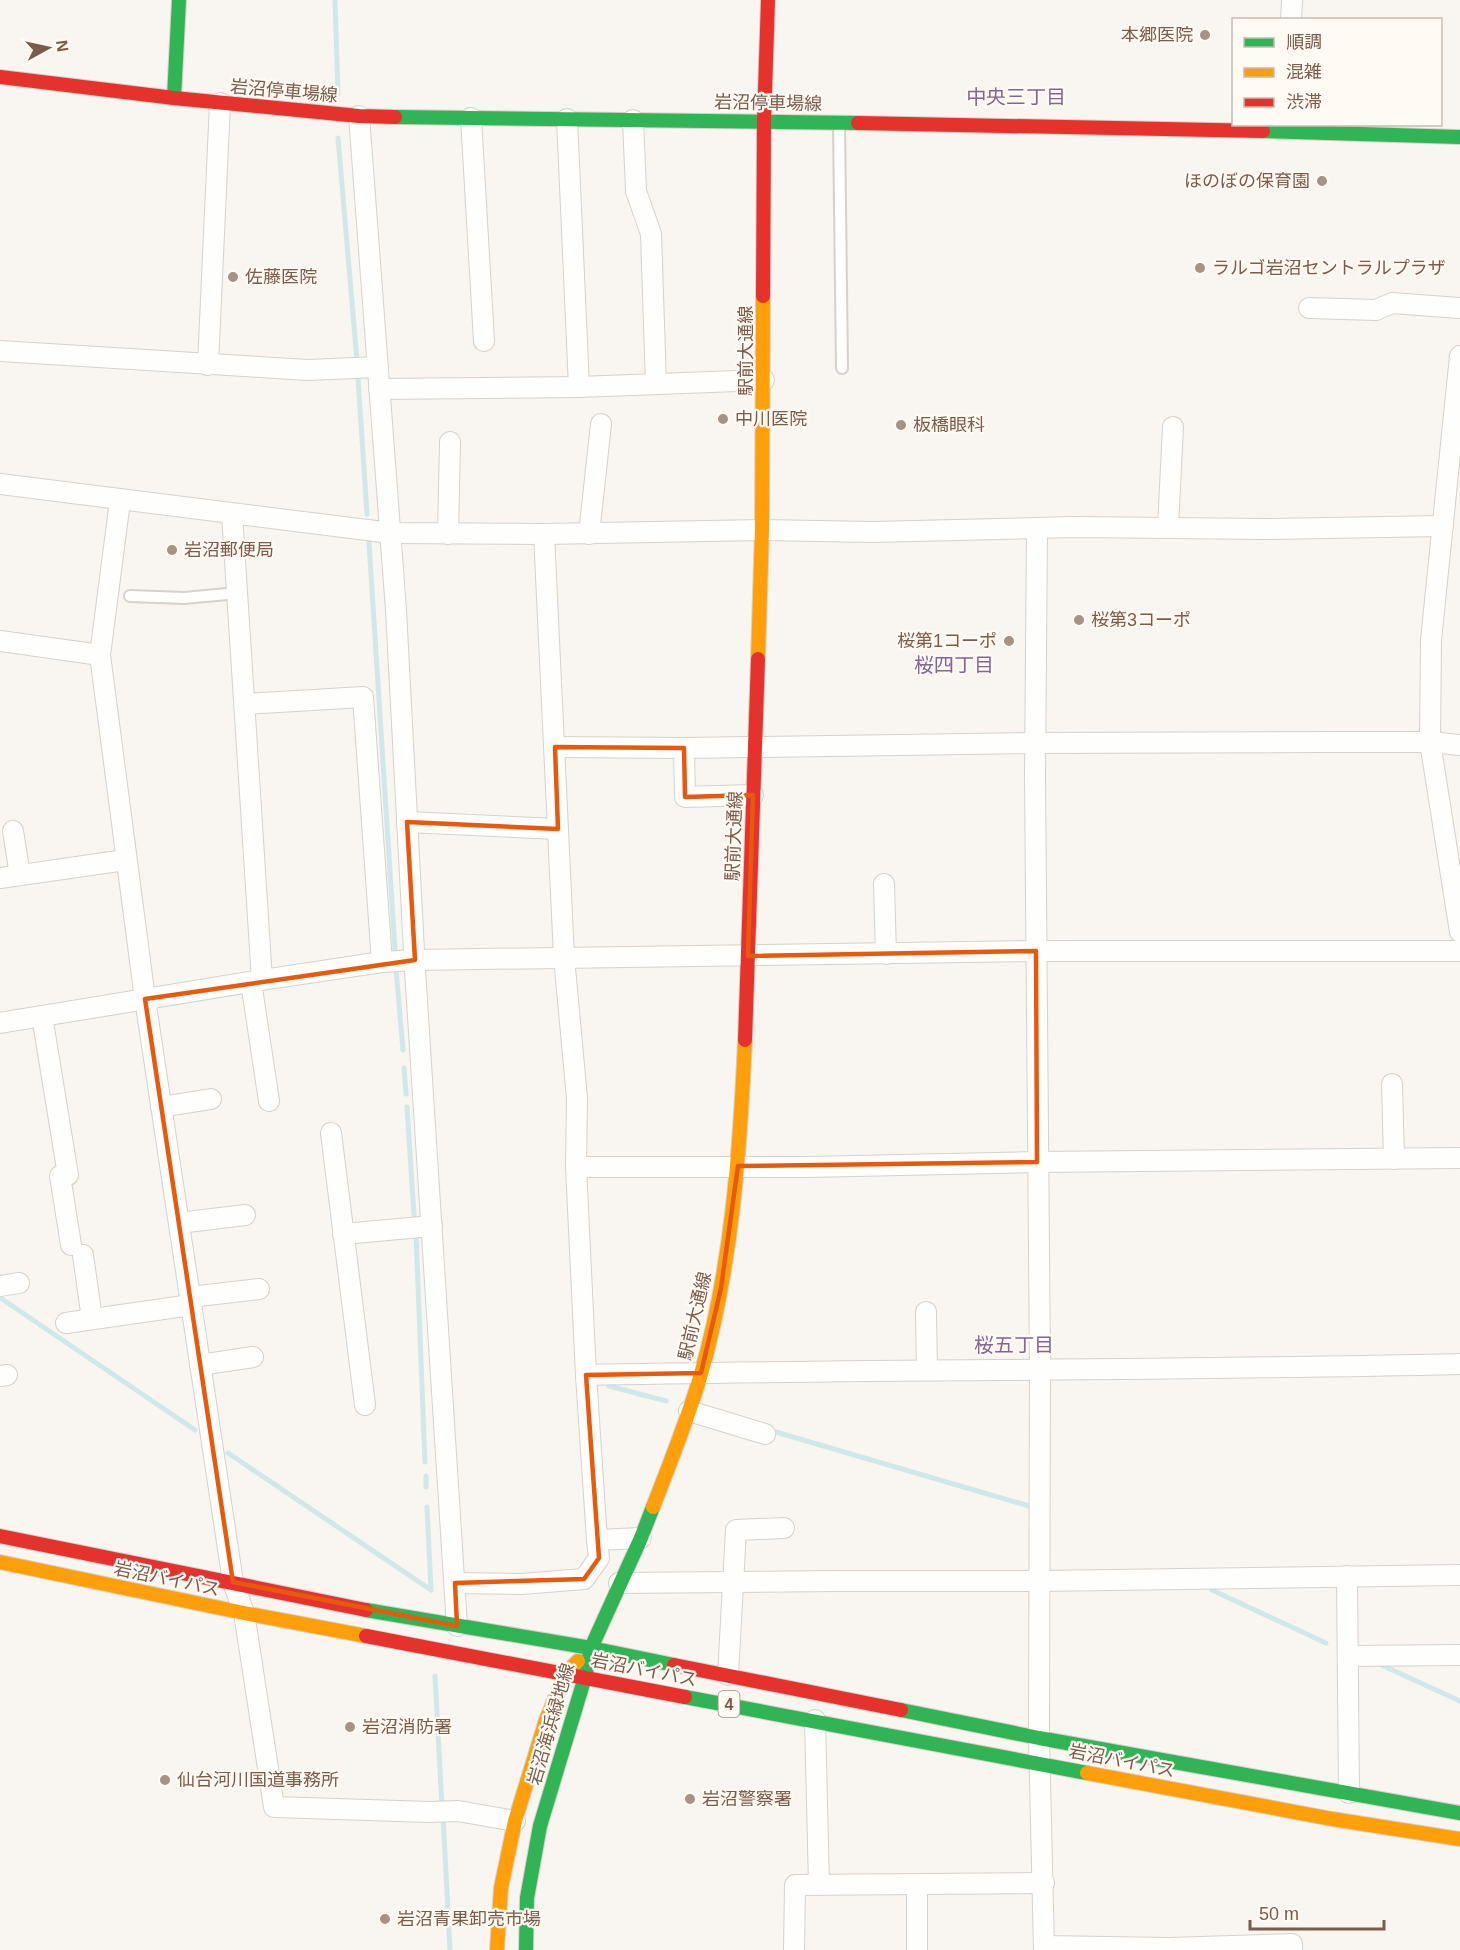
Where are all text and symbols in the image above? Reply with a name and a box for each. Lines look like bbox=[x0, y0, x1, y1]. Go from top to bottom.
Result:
north arrow bbox=[18, 18, 78, 78]
legend bbox=[1232, 18, 1442, 126]
place label: 本郷医院 bbox=[1121, 25, 1193, 45]
marker: 本郷医院 bbox=[1198, 28, 1212, 42]
text: 順調 bbox=[1286, 32, 1322, 52]
text: N bbox=[53, 39, 72, 53]
text: 混雑 bbox=[1286, 62, 1322, 82]
street label: 岩沼停車場線 bbox=[229, 76, 339, 106]
district label: 中央三丁目 bbox=[966, 86, 1066, 108]
street label: 岩沼停車場線 bbox=[714, 92, 822, 114]
text: 渋滞 bbox=[1286, 92, 1322, 112]
place label: ほのぼの保育園 bbox=[1184, 171, 1310, 191]
marker: ほのぼの保育園 bbox=[1315, 174, 1329, 188]
place label: ラルゴ岩沼セントラルプラザ bbox=[1212, 258, 1446, 278]
marker: ラルゴ岩沼セントラルプラザ bbox=[1193, 261, 1207, 275]
place label: 佐藤医院 bbox=[245, 267, 317, 287]
marker: 佐藤医院 bbox=[226, 270, 240, 284]
street label: 駅前大通線 bbox=[736, 306, 756, 396]
place label: 中川医院 bbox=[735, 409, 807, 429]
marker: 中川医院 bbox=[716, 412, 730, 426]
place label: 板橋眼科 bbox=[913, 415, 985, 435]
marker: 板橋眼科 bbox=[894, 418, 908, 432]
place label: 岩沼郵便局 bbox=[184, 540, 274, 560]
marker: 岩沼郵便局 bbox=[165, 543, 179, 557]
place label: 桜第3コーポ bbox=[1091, 610, 1191, 630]
marker: 桜第3コーポ bbox=[1072, 613, 1086, 627]
place label: 桜第1コーポ bbox=[897, 631, 997, 651]
marker: 桜第1コーポ bbox=[1002, 634, 1016, 648]
district label: 桜四丁目 bbox=[914, 654, 994, 676]
street label: 駅前大通線 bbox=[722, 791, 746, 881]
street label: 駅前大通線 bbox=[675, 1270, 715, 1362]
district label: 桜五丁目 bbox=[974, 1334, 1054, 1356]
street label: 岩沼バイパス bbox=[112, 1558, 222, 1600]
street label: 岩沼バイパス bbox=[589, 1650, 699, 1690]
street label: 岩沼海浜緑地線 bbox=[524, 1661, 578, 1787]
road number: 4 bbox=[718, 1691, 740, 1717]
place label: 岩沼消防署 bbox=[362, 1717, 452, 1737]
marker: 岩沼消防署 bbox=[343, 1720, 357, 1734]
street label: 岩沼バイパス bbox=[1067, 1741, 1177, 1781]
place label: 仙台河川国道事務所 bbox=[177, 1770, 339, 1790]
marker: 仙台河川国道事務所 bbox=[158, 1773, 172, 1787]
place label: 岩沼警察署 bbox=[702, 1789, 792, 1809]
marker: 岩沼警察署 bbox=[683, 1792, 697, 1806]
scale bar bbox=[1250, 1893, 1384, 1931]
text: 50 m bbox=[1259, 1904, 1299, 1924]
place label: 岩沼青果卸売市場 bbox=[397, 1909, 541, 1929]
marker: 岩沼青果卸売市場 bbox=[378, 1912, 392, 1926]

